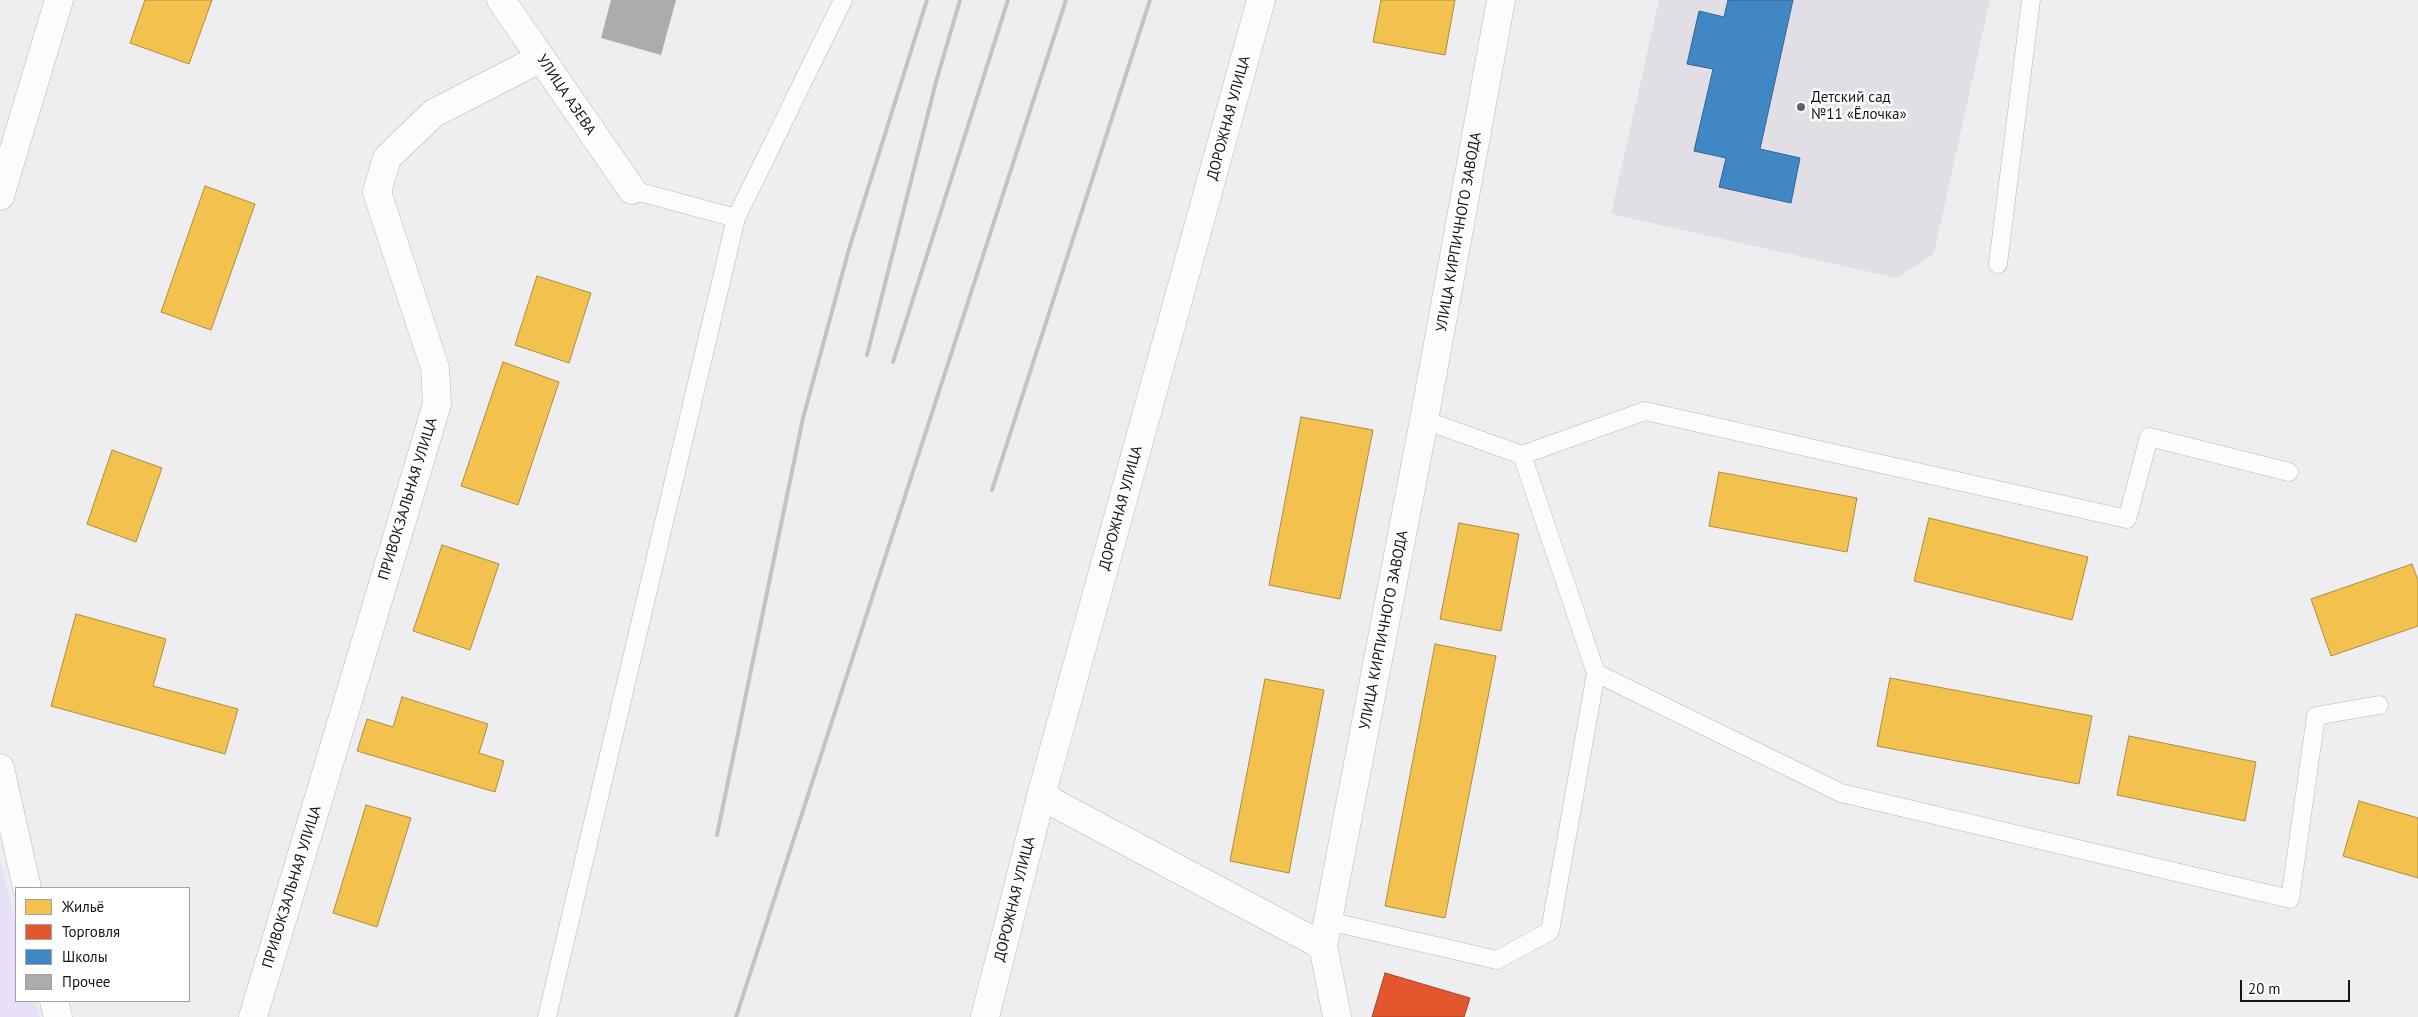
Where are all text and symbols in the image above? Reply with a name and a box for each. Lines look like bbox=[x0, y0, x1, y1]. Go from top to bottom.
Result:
street label: УЛИЦА АЗЕВА bbox=[533, 51, 599, 139]
street label: ДОРОЖНАЯ УЛИЦА bbox=[1204, 54, 1254, 182]
place label: Детский сад №11 «Ёлочка» bbox=[1811, 89, 1907, 124]
marker: Детский сад №11 «Ёлочка» bbox=[1795, 101, 1807, 113]
street label: УЛИЦА КИРПИЧНОГО ЗАВОДА bbox=[1433, 131, 1485, 333]
street label: ПРИВОКЗАЛЬНАЯ УЛИЦА bbox=[375, 416, 441, 582]
street label: ДОРОЖНАЯ УЛИЦА bbox=[1096, 444, 1146, 572]
street label: УЛИЦА КИРПИЧНОГО ЗАВОДА bbox=[1356, 529, 1412, 731]
street label: ПРИВОКЗАЛЬНАЯ УЛИЦА bbox=[259, 804, 325, 970]
street label: ДОРОЖНАЯ УЛИЦА bbox=[991, 835, 1039, 963]
legend bbox=[15, 887, 190, 1002]
text: Жильё bbox=[62, 897, 104, 916]
text: Торговля bbox=[62, 922, 120, 941]
text: Школы bbox=[62, 947, 108, 966]
scale bar bbox=[2243, 970, 2353, 1002]
text: Прочее bbox=[62, 972, 110, 991]
text: 20 m bbox=[2248, 979, 2281, 998]

